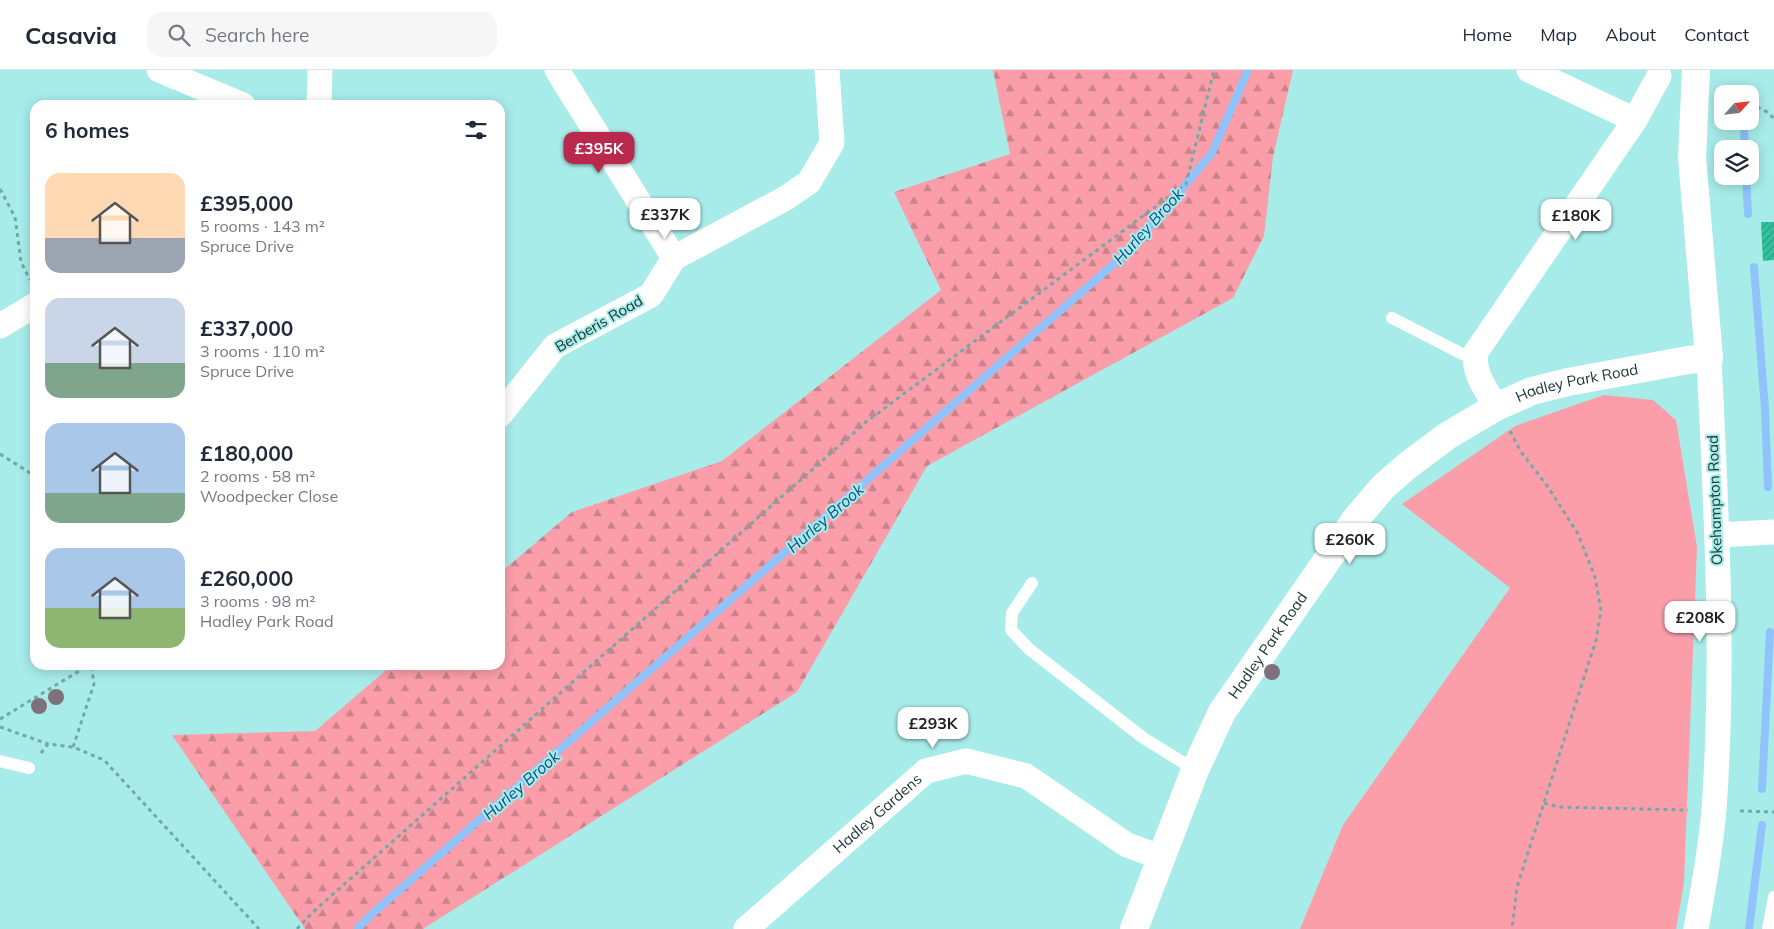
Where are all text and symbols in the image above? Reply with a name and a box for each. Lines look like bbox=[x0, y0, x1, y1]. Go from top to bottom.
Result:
search box bbox=[147, 12, 497, 57]
text: Casavia bbox=[25, 20, 117, 50]
icon: search bbox=[165, 21, 193, 49]
text: Search here bbox=[205, 23, 309, 47]
text: Home bbox=[1462, 23, 1512, 46]
text: Map bbox=[1540, 23, 1577, 46]
text: About bbox=[1605, 23, 1656, 46]
text: Contact bbox=[1684, 23, 1749, 46]
north arrow bbox=[1714, 85, 1759, 130]
map controls bbox=[1714, 85, 1759, 185]
icon: filters bbox=[462, 116, 490, 144]
text: 6 homes bbox=[45, 117, 129, 143]
pin: £395K bbox=[564, 132, 634, 174]
text: £395K bbox=[574, 138, 624, 158]
button: layers bbox=[1714, 140, 1759, 185]
water label: Hurley Brook bbox=[1109, 183, 1188, 268]
text: £395,000 bbox=[200, 190, 293, 216]
icon: home bbox=[85, 193, 145, 253]
pin: £337K bbox=[630, 198, 700, 240]
pin: £180K bbox=[1541, 198, 1611, 241]
text: £337K bbox=[640, 204, 690, 224]
text: £180K bbox=[1551, 205, 1601, 225]
text: 5 rooms · 143 m² bbox=[200, 216, 325, 236]
text: Spruce Drive bbox=[200, 236, 294, 256]
street label: Berberis Road bbox=[552, 291, 646, 356]
text: £337,000 bbox=[200, 315, 293, 341]
icon: home bbox=[85, 318, 145, 378]
text: 3 rooms · 110 m² bbox=[200, 341, 325, 361]
street label: Hadley Park Road bbox=[1512, 359, 1640, 406]
text: Spruce Drive bbox=[200, 361, 294, 381]
street label: Okehampton Road bbox=[1703, 435, 1726, 566]
text: £180,000 bbox=[200, 440, 293, 466]
icon: home bbox=[85, 443, 145, 503]
text: 2 rooms · 58 m² bbox=[200, 466, 315, 486]
water label: Hurley Brook bbox=[782, 479, 868, 557]
text: Woodpecker Close bbox=[200, 486, 338, 506]
pin: £260K bbox=[1315, 522, 1385, 565]
text: £260K bbox=[1325, 529, 1375, 549]
text: £260,000 bbox=[200, 565, 293, 591]
icon: home bbox=[85, 568, 145, 628]
street label: Hadley Park Road bbox=[1224, 588, 1311, 702]
text: 3 rooms · 98 m² bbox=[200, 591, 315, 611]
pin: £208K bbox=[1665, 600, 1735, 643]
text: £208K bbox=[1675, 607, 1725, 627]
text: Hadley Park Road bbox=[200, 611, 334, 631]
pin: £293K bbox=[898, 706, 968, 749]
text: £293K bbox=[908, 713, 958, 733]
water label: Hurley Brook bbox=[478, 746, 564, 824]
street label: Hadley Gardens bbox=[829, 769, 925, 857]

